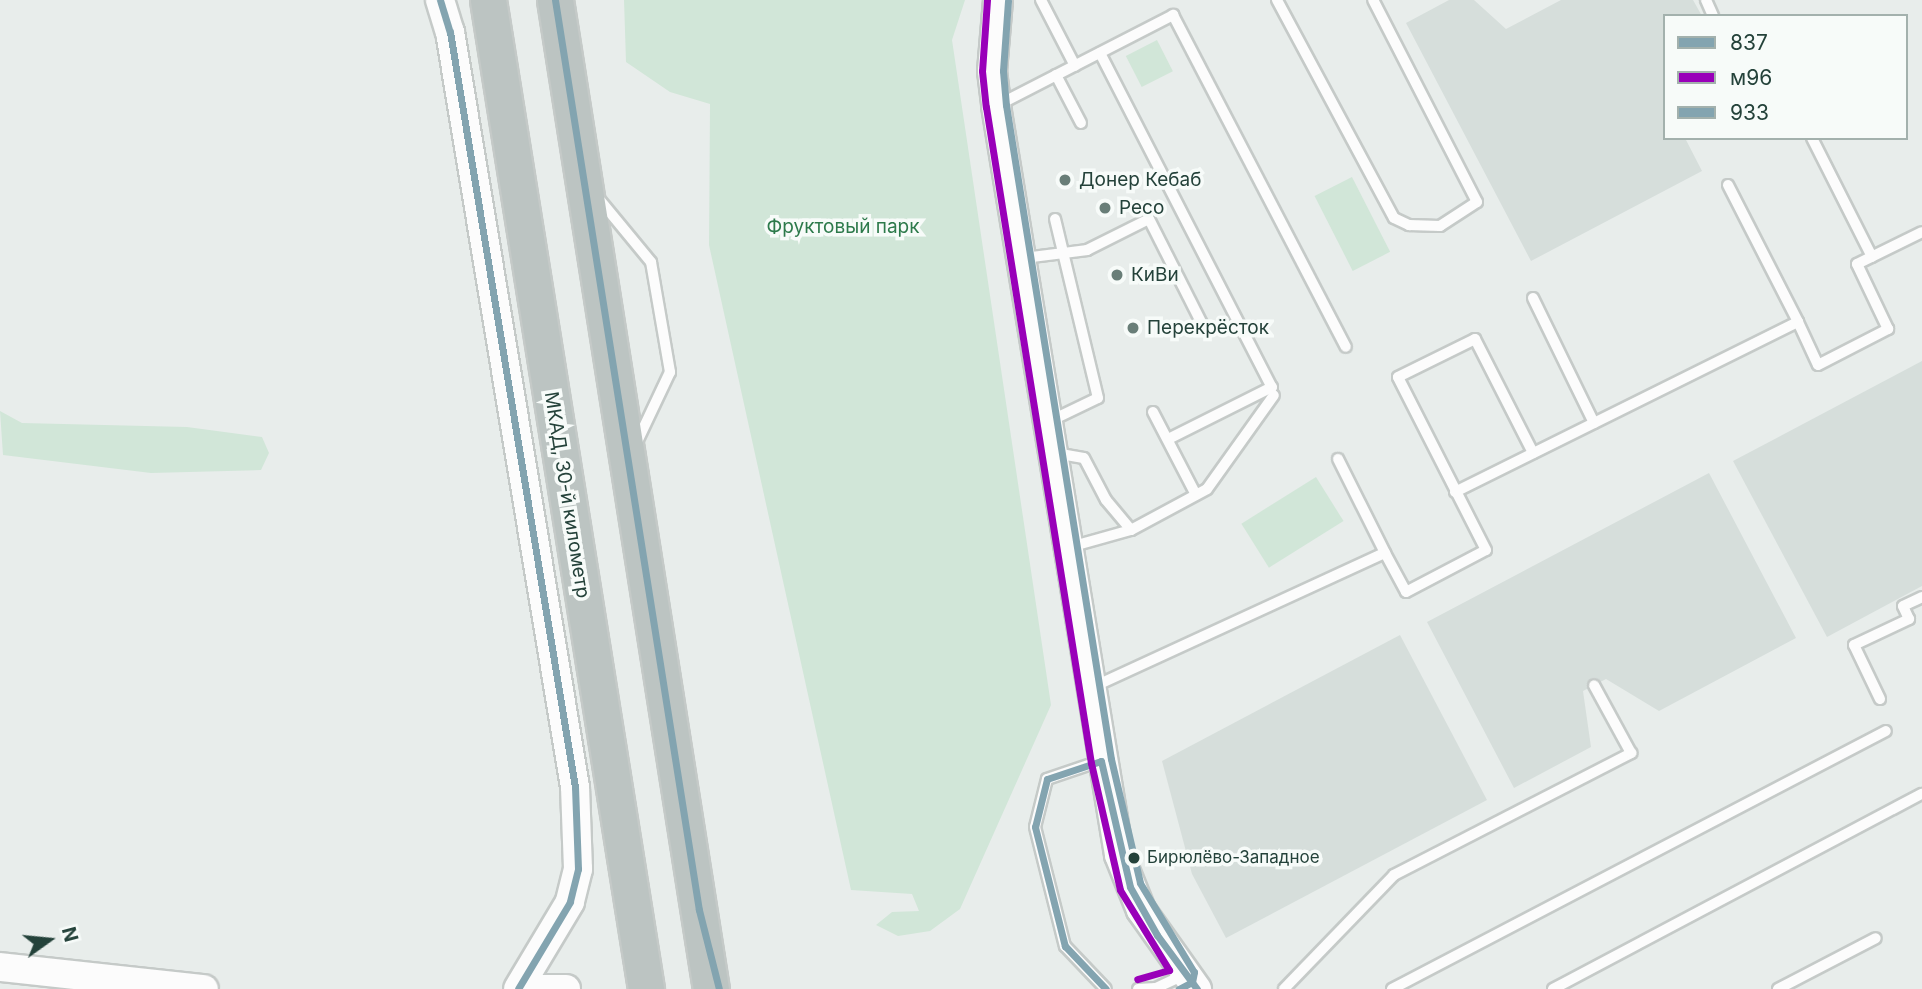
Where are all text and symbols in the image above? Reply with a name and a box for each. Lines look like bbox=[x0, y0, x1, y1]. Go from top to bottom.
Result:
legend bbox=[1663, 14, 1908, 140]
text: 837 bbox=[1730, 30, 1768, 55]
text: м96 bbox=[1730, 65, 1772, 90]
text: 933 bbox=[1730, 100, 1769, 125]
place label: Донер Кебаб bbox=[1079, 169, 1202, 191]
marker: Донер Кебаб bbox=[1057, 172, 1073, 188]
place label: Ресо bbox=[1119, 197, 1164, 219]
marker: Ресо bbox=[1097, 200, 1113, 216]
park label: Фруктовый парк bbox=[767, 216, 919, 238]
place label: КиВи bbox=[1131, 264, 1179, 286]
marker: КиВи bbox=[1109, 267, 1125, 283]
place label: Перекрёсток bbox=[1147, 317, 1269, 339]
marker: Перекрёсток bbox=[1125, 320, 1141, 336]
street label: МКАД, 30-й километр bbox=[539, 390, 595, 600]
place label: Бирюлёво-Западное bbox=[1147, 848, 1320, 868]
marker: Бирюлёво-Западное bbox=[1127, 851, 1141, 865]
north arrow bbox=[14, 905, 84, 975]
text: N bbox=[57, 924, 83, 944]

